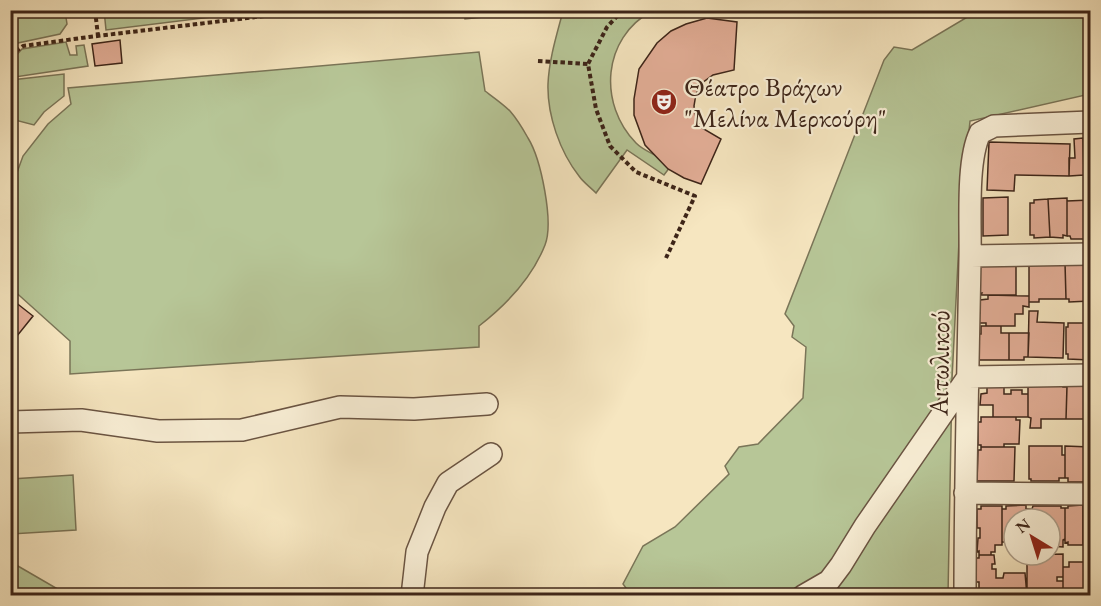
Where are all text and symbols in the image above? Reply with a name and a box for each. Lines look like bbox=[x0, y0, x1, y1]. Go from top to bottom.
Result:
place label: Θέατρο Βράχων "Μελίνα Μερκούρη" bbox=[684, 69, 887, 135]
theatre icon: Θέατρο Βράχων "Μελίνα Μερκούρη" bbox=[649, 87, 679, 117]
street label: Αιτωλικού bbox=[921, 310, 957, 417]
north arrow bbox=[1002, 507, 1062, 567]
text: N bbox=[1012, 513, 1035, 538]

